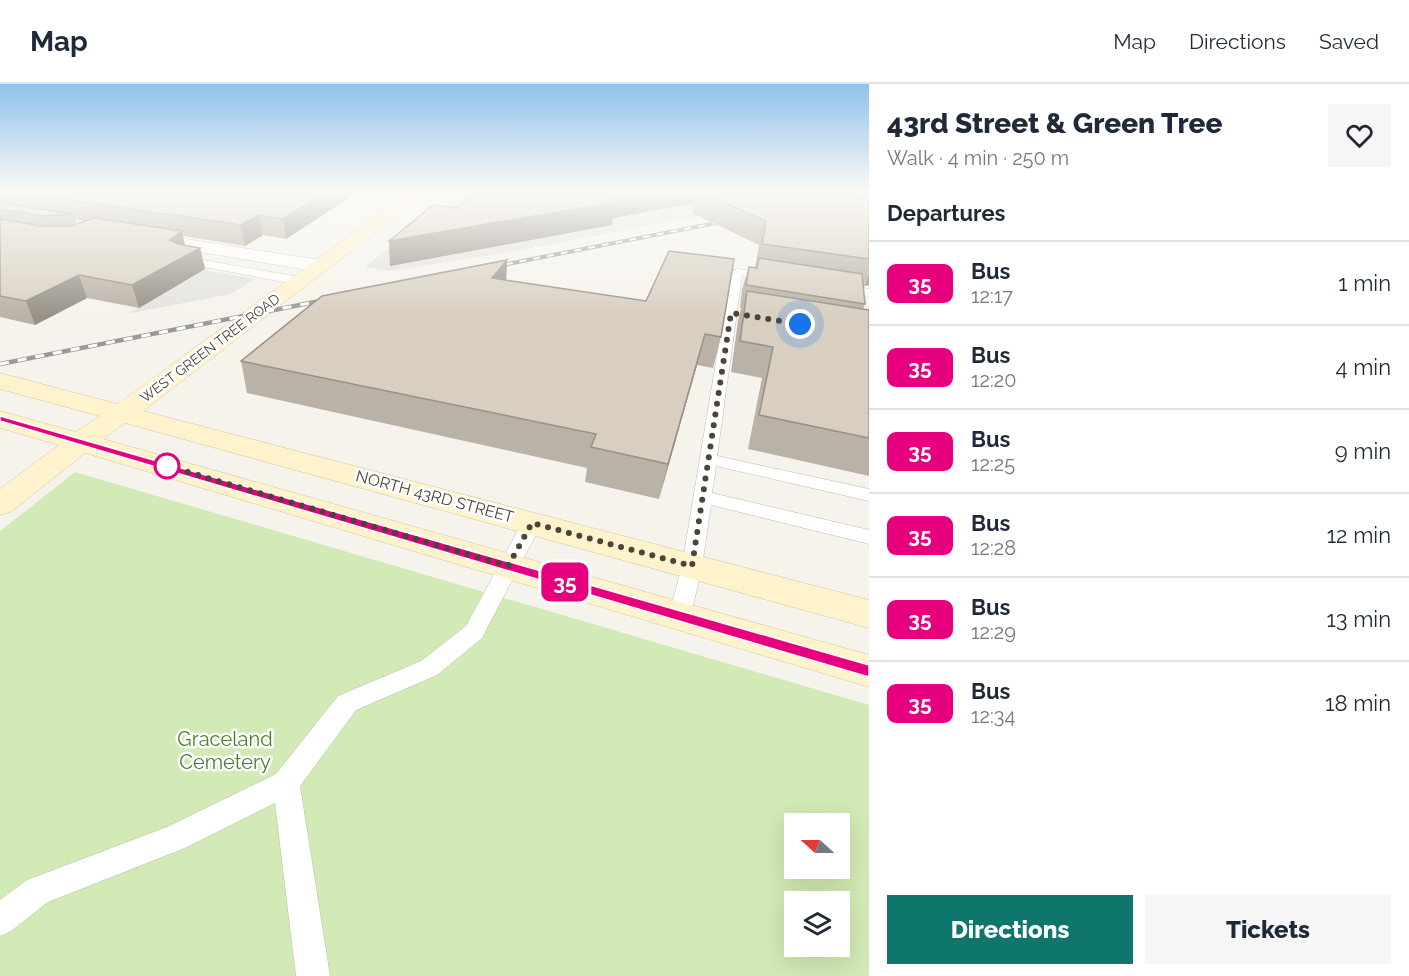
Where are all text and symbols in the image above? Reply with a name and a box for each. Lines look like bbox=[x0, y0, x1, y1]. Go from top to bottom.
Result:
text: Map bbox=[30, 25, 88, 58]
text: Map bbox=[1113, 29, 1156, 54]
text: Directions bbox=[1189, 29, 1286, 54]
text: Saved bbox=[1319, 29, 1379, 54]
button: heart bbox=[1328, 104, 1391, 167]
text: 43rd Street & Green Tree bbox=[887, 107, 1222, 140]
text: Walk · 4 min · 250 m bbox=[887, 146, 1069, 170]
text: Departures bbox=[887, 200, 1005, 226]
text: Bus bbox=[971, 258, 1010, 284]
text: 1 min bbox=[1338, 270, 1391, 296]
text: 35 bbox=[908, 271, 932, 296]
text: 12:17 bbox=[971, 284, 1013, 308]
street label: WEST GREEN TREE ROAD bbox=[137, 290, 283, 406]
your location bbox=[785, 309, 815, 339]
text: Bus bbox=[971, 342, 1010, 368]
text: 4 min bbox=[1336, 354, 1391, 380]
text: 35 bbox=[908, 355, 932, 380]
text: 12:20 bbox=[971, 368, 1016, 392]
text: Bus bbox=[971, 426, 1010, 452]
text: 9 min bbox=[1335, 438, 1391, 464]
text: 35 bbox=[908, 439, 932, 464]
text: 12:25 bbox=[971, 452, 1015, 476]
unlabelled marker bbox=[154, 453, 180, 479]
street label: NORTH 43RD STREET bbox=[354, 466, 516, 527]
text: Bus bbox=[971, 510, 1010, 536]
text: 12 min bbox=[1327, 522, 1391, 548]
text: 35 bbox=[908, 523, 932, 548]
text: 12:28 bbox=[971, 536, 1016, 560]
line badge: 35 bbox=[538, 562, 592, 602]
text: 35 bbox=[553, 570, 577, 595]
text: Bus bbox=[971, 594, 1010, 620]
text: 13 min bbox=[1326, 606, 1391, 632]
text: 35 bbox=[908, 607, 932, 632]
text: 12:29 bbox=[971, 620, 1016, 644]
text: Bus bbox=[971, 678, 1010, 704]
text: 18 min bbox=[1325, 690, 1391, 716]
text: 35 bbox=[908, 691, 932, 716]
text: 12:34 bbox=[971, 704, 1015, 728]
park label: Graceland Cemetery bbox=[177, 727, 273, 774]
north arrow bbox=[784, 813, 850, 879]
map controls bbox=[784, 813, 850, 957]
button: layers bbox=[784, 891, 850, 957]
button: Directions bbox=[887, 895, 1133, 964]
button: Tickets bbox=[1145, 895, 1391, 964]

